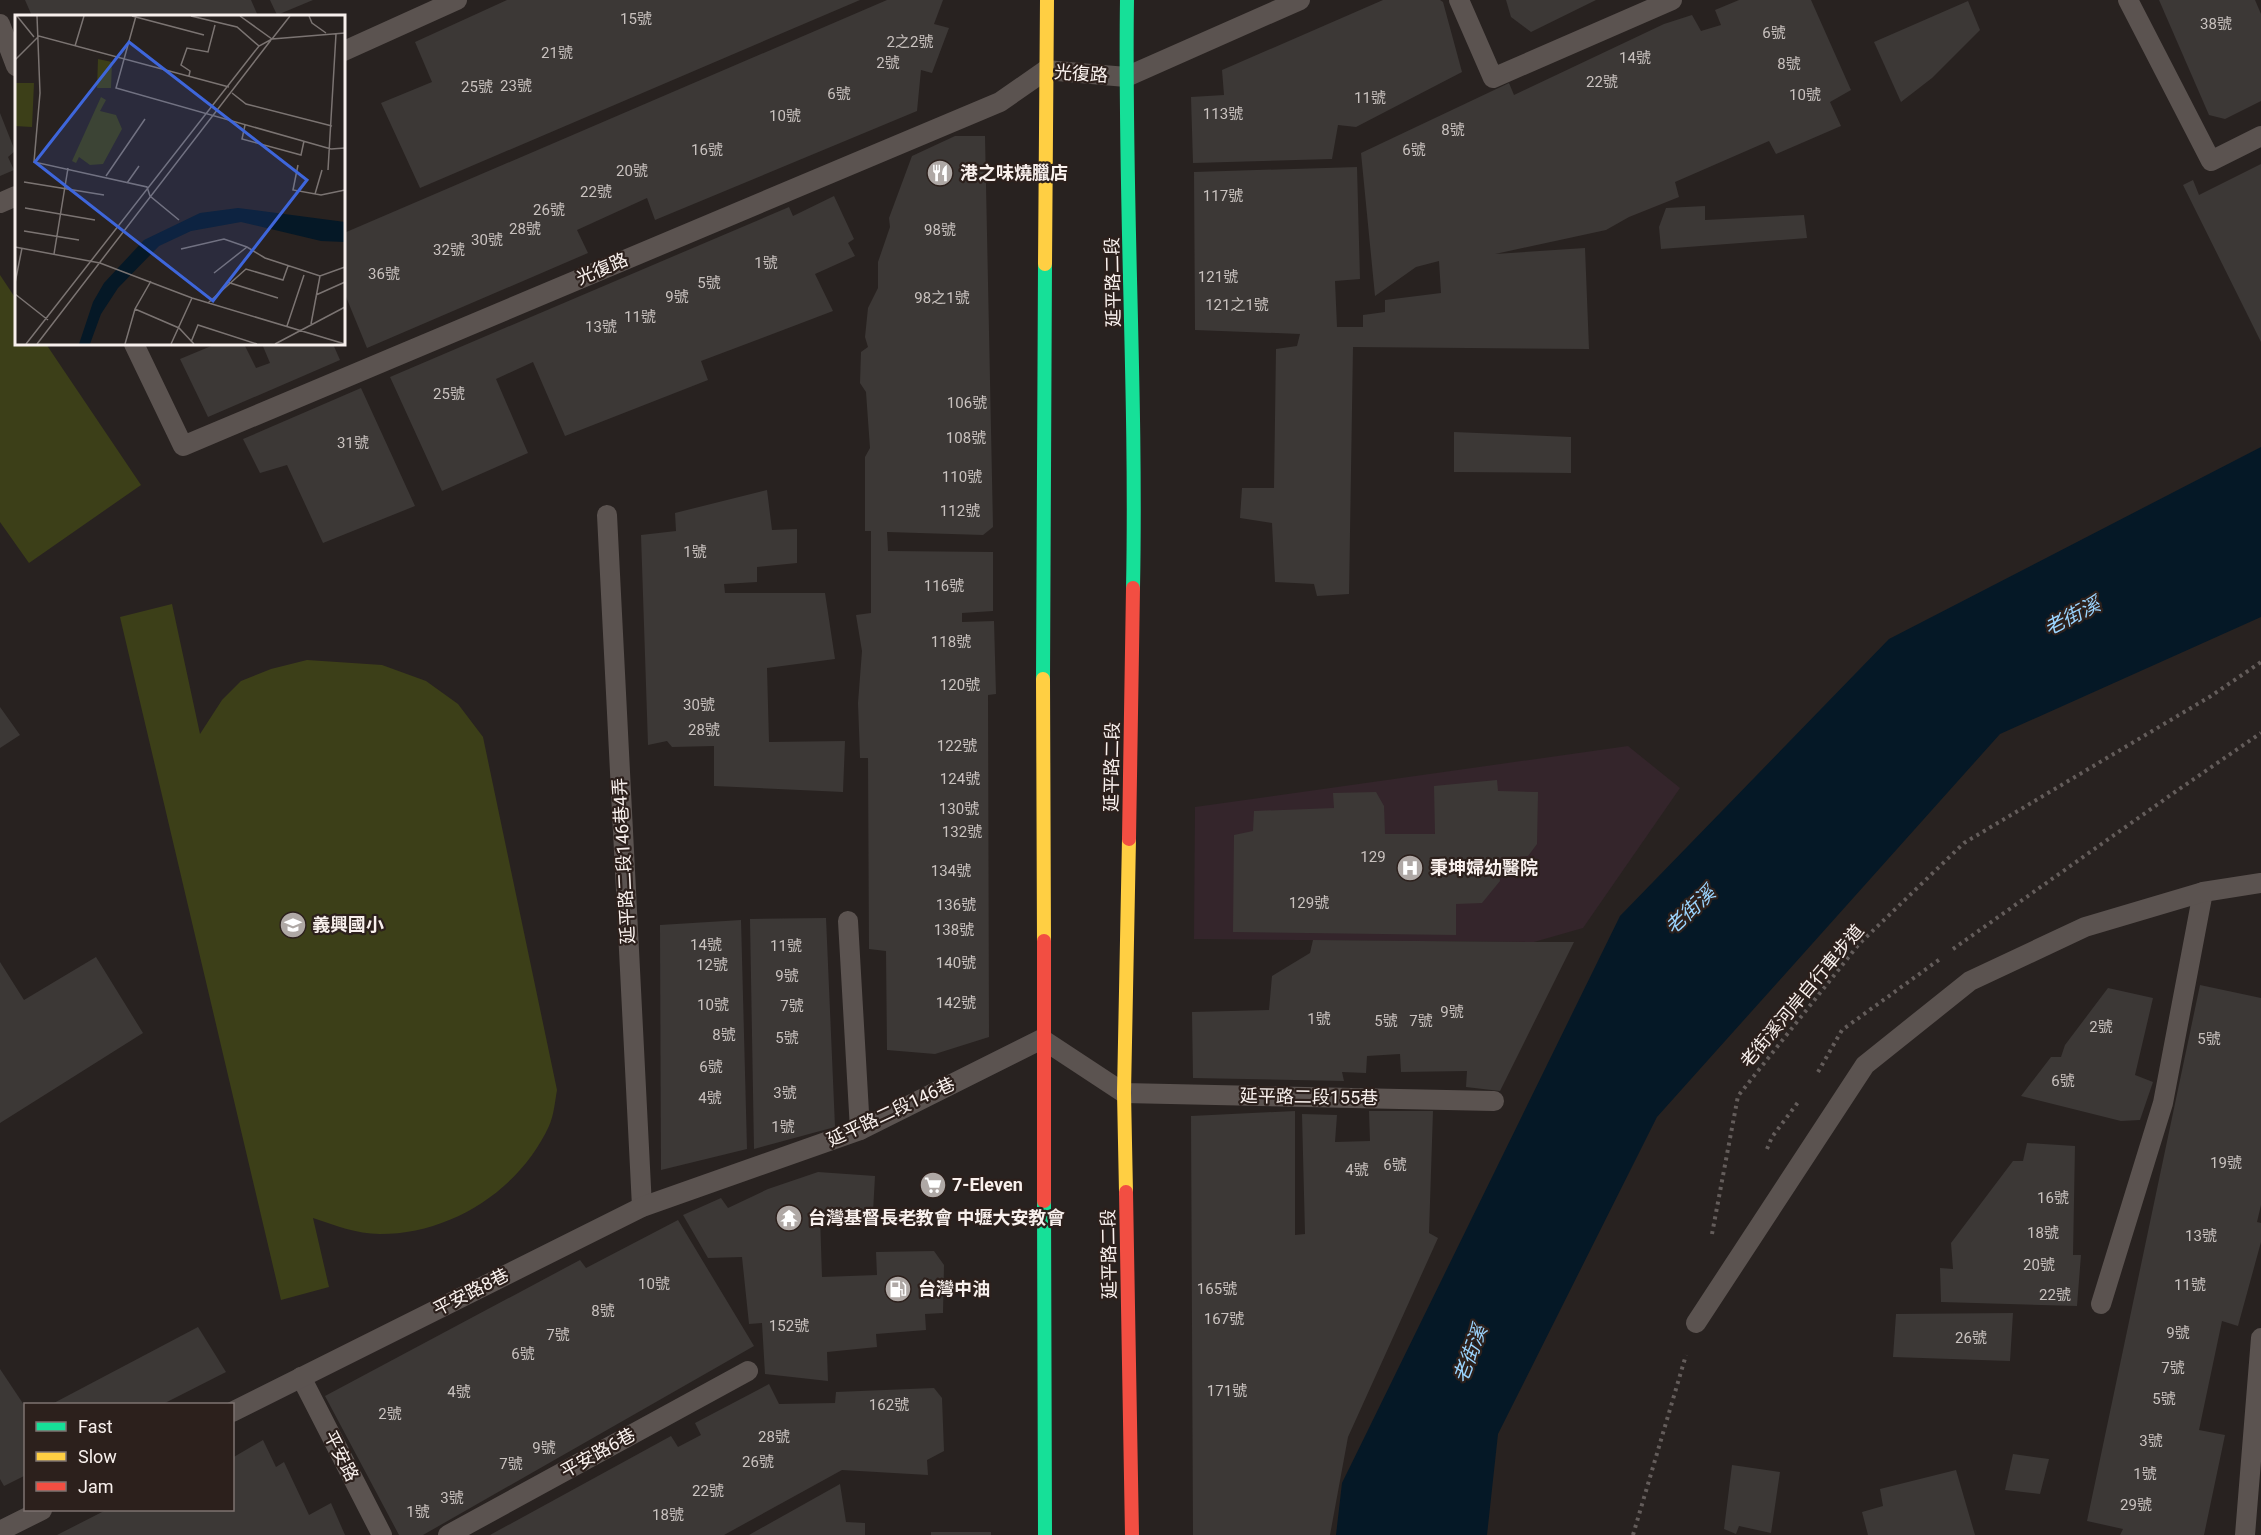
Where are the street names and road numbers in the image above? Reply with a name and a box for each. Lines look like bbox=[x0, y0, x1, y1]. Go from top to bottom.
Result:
street label: 光復路 bbox=[1053, 61, 1109, 86]
street label: 延平路二段 bbox=[1101, 237, 1124, 327]
street label: 光復路 bbox=[573, 248, 631, 289]
street label: 延平路二段 bbox=[1100, 722, 1123, 812]
street label: 延平路二段146巷4弄 bbox=[609, 777, 638, 945]
street label: 老街溪河岸自行車步道 bbox=[1736, 920, 1868, 1071]
street label: 延平路二段146巷 bbox=[824, 1073, 958, 1150]
street label: 延平路二段155巷 bbox=[1240, 1085, 1378, 1108]
street label: 延平路二段 bbox=[1097, 1209, 1120, 1299]
street label: 平安路8巷 bbox=[429, 1264, 512, 1320]
street label: 平安路6巷 bbox=[557, 1423, 639, 1482]
street label: 平安路 bbox=[320, 1427, 363, 1485]

